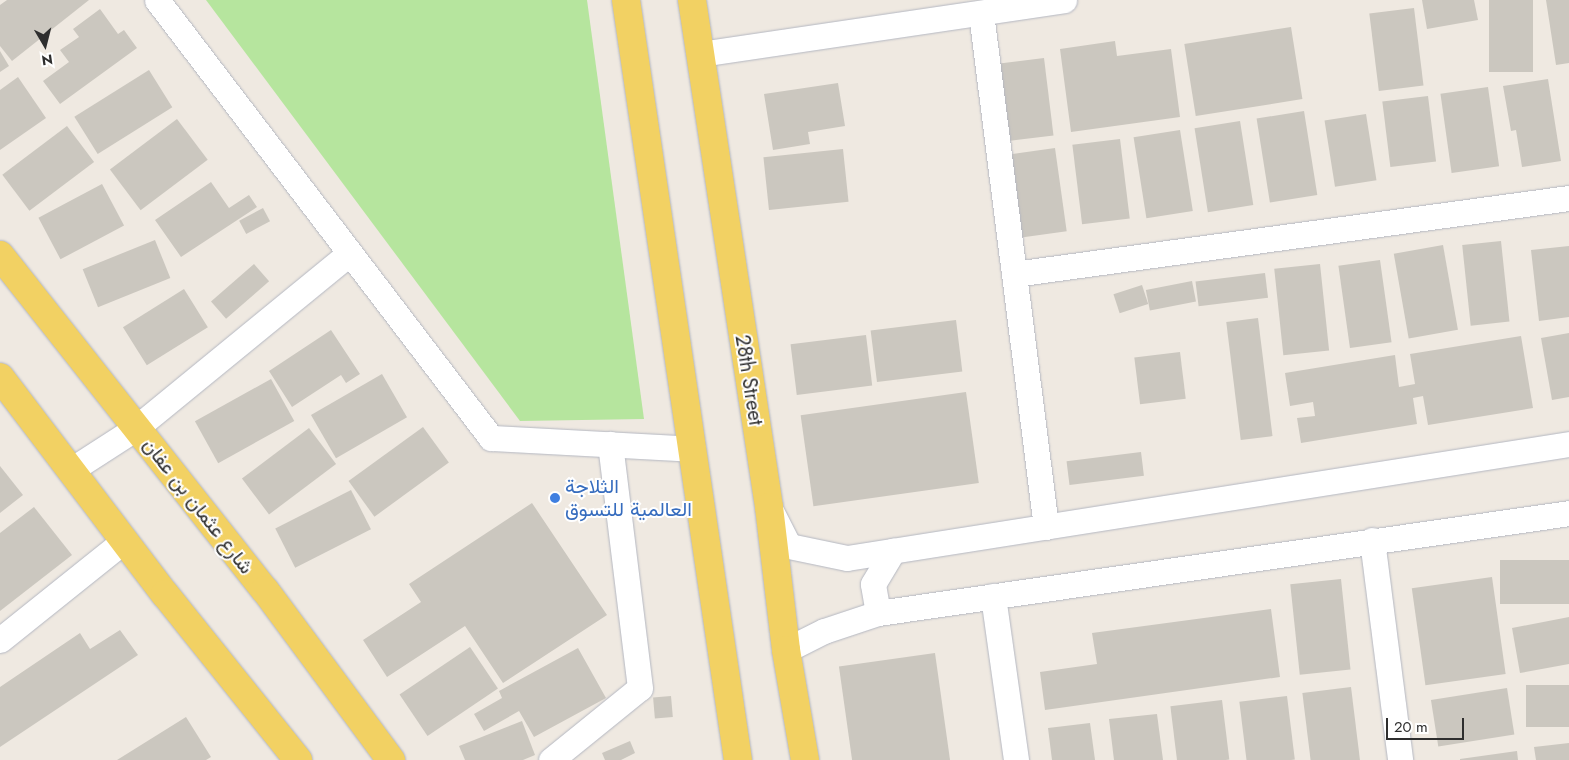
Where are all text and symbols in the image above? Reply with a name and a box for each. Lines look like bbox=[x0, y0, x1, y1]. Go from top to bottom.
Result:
north arrow bbox=[20, 20, 70, 70]
text: N bbox=[40, 49, 54, 71]
street label: 28th Street bbox=[730, 333, 768, 427]
street label: شارع عثمان بن عفان bbox=[138, 433, 258, 579]
place label: الثلاجة العالمية للتسوق bbox=[565, 474, 692, 521]
marker: الثلاجة العالمية للتسوق bbox=[549, 492, 561, 504]
scale bar bbox=[1389, 708, 1466, 740]
text: 20 m bbox=[1394, 716, 1428, 738]

